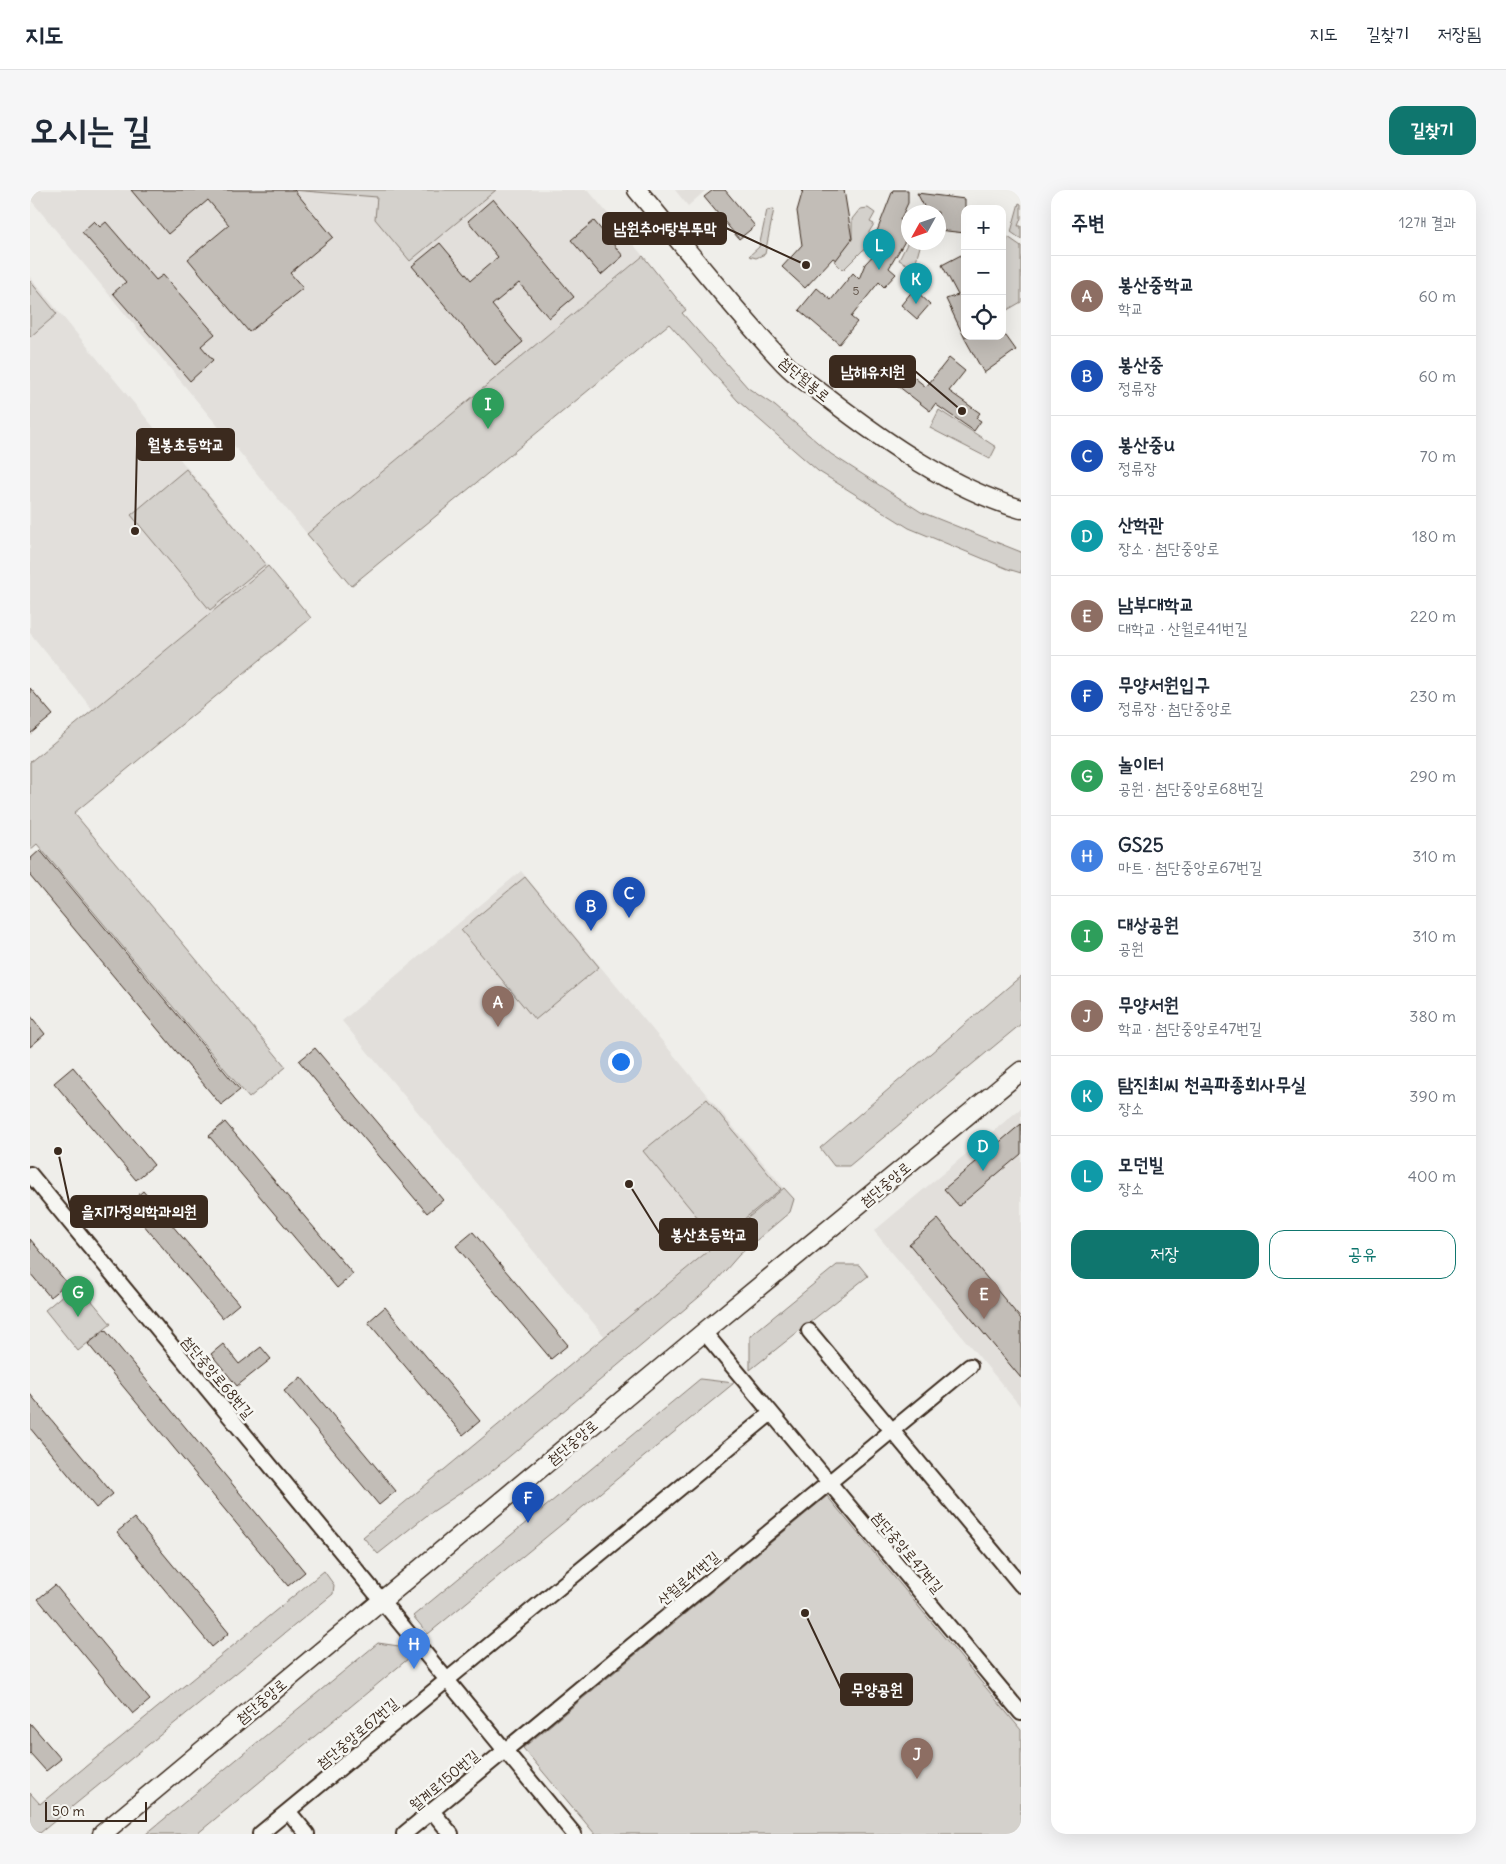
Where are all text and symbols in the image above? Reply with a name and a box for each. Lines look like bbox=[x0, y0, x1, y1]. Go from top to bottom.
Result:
text: 지도 bbox=[25, 19, 64, 49]
text: 지도 bbox=[1309, 22, 1338, 45]
text: 길찾기 bbox=[1366, 22, 1410, 45]
text: 저장됨 bbox=[1438, 22, 1481, 45]
button: 길찾기 bbox=[1389, 106, 1476, 155]
text: 오시는 길 bbox=[30, 107, 151, 151]
north arrow bbox=[901, 205, 946, 250]
map controls bbox=[961, 205, 1006, 340]
button: + bbox=[961, 205, 1006, 250]
text: 주변 bbox=[1071, 209, 1105, 236]
text: 12개 결과 bbox=[1398, 212, 1456, 232]
callout: 남원추어탕부뚜막 bbox=[603, 213, 726, 244]
text: 남원추어탕부뚜막 bbox=[614, 218, 717, 238]
pin: L bbox=[863, 229, 895, 270]
button: − bbox=[961, 250, 1006, 295]
pin: K bbox=[900, 263, 932, 304]
text: 봉산중학교 bbox=[1118, 272, 1194, 296]
house number: 5 bbox=[853, 283, 860, 298]
text: A bbox=[1082, 286, 1092, 306]
text: 60 m bbox=[1418, 286, 1456, 306]
button: locate bbox=[961, 295, 1006, 340]
text: 학교 bbox=[1118, 298, 1144, 318]
street label: 첨단월봉로 bbox=[776, 352, 834, 406]
text: 봉산중 bbox=[1118, 352, 1164, 376]
callout: 남해유치원 bbox=[830, 356, 915, 387]
text: 남해유치원 bbox=[841, 361, 905, 381]
text: B bbox=[1082, 366, 1092, 386]
text: 60 m bbox=[1418, 366, 1456, 386]
text: 정류장 bbox=[1118, 378, 1157, 398]
pin: I bbox=[472, 388, 504, 429]
callout: 월봉초등학교 bbox=[137, 429, 234, 460]
text: 봉산중u bbox=[1118, 432, 1175, 456]
text: 월봉초등학교 bbox=[147, 434, 225, 454]
text: C bbox=[1082, 446, 1092, 466]
text: 70 m bbox=[1420, 446, 1456, 466]
text: 정류장 bbox=[1118, 458, 1157, 478]
text: 산학관 bbox=[1118, 512, 1164, 536]
text: D bbox=[1081, 526, 1093, 546]
text: 180 m bbox=[1412, 526, 1456, 546]
text: 장소 · 첨단중앙로 bbox=[1118, 538, 1219, 558]
text: 남부대학교 bbox=[1118, 592, 1194, 616]
text: E bbox=[1082, 606, 1092, 626]
text: 220 m bbox=[1410, 606, 1456, 626]
text: 대학교 · 산월로41번길 bbox=[1118, 618, 1248, 638]
text: 무양서원입구 bbox=[1118, 672, 1210, 696]
text: F bbox=[1082, 686, 1092, 706]
text: 230 m bbox=[1410, 686, 1456, 706]
text: 정류장 · 첨단중앙로 bbox=[1118, 698, 1232, 718]
text: 놀이터 bbox=[1118, 752, 1164, 776]
text: G bbox=[1081, 766, 1093, 786]
text: 290 m bbox=[1410, 766, 1456, 786]
text: 공원 · 첨단중앙로68번길 bbox=[1118, 778, 1264, 798]
text: GS25 bbox=[1118, 833, 1164, 857]
text: H bbox=[1081, 846, 1093, 866]
text: 310 m bbox=[1412, 846, 1456, 866]
text: 마트 · 첨단중앙로67번길 bbox=[1118, 857, 1262, 877]
pin: C bbox=[613, 877, 645, 918]
pin: B bbox=[575, 890, 607, 931]
text: 대상공원 bbox=[1118, 912, 1179, 936]
text: I bbox=[1084, 926, 1090, 946]
text: 310 m bbox=[1412, 926, 1456, 946]
text: 공원 bbox=[1118, 938, 1144, 958]
pin: A bbox=[482, 986, 514, 1027]
text: 무양서원 bbox=[1118, 992, 1179, 1016]
text: J bbox=[1083, 1006, 1091, 1026]
text: 380 m bbox=[1409, 1006, 1456, 1026]
text: 학교 · 첨단중앙로47번길 bbox=[1118, 1018, 1262, 1038]
your location bbox=[608, 1049, 634, 1075]
text: 탐진최씨 천곡파종회사무실 bbox=[1118, 1072, 1306, 1096]
text: K bbox=[1082, 1086, 1092, 1106]
text: 390 m bbox=[1409, 1086, 1456, 1106]
text: 장소 bbox=[1118, 1098, 1144, 1118]
pin: D bbox=[967, 1130, 999, 1171]
text: 모던빌 bbox=[1118, 1152, 1164, 1176]
street label: 첨단중앙로 bbox=[856, 1157, 914, 1211]
text: L bbox=[1083, 1166, 1091, 1186]
text: 400 m bbox=[1408, 1166, 1456, 1186]
text: 장소 bbox=[1118, 1178, 1144, 1198]
callout: 을지가정의학과의원 bbox=[71, 1196, 207, 1227]
text: 을지가정의학과의원 bbox=[81, 1201, 197, 1221]
callout: 봉산초등학교 bbox=[660, 1219, 757, 1250]
text: 봉산초등학교 bbox=[670, 1224, 748, 1244]
button: 저장 bbox=[1071, 1230, 1259, 1279]
button: 공유 bbox=[1269, 1230, 1456, 1279]
pin: G bbox=[62, 1276, 94, 1317]
pin: E bbox=[968, 1278, 1000, 1319]
street label: 첨단중앙로68번길 bbox=[178, 1332, 258, 1422]
street label: 첨단중앙로 bbox=[543, 1415, 601, 1469]
pin: F bbox=[512, 1482, 544, 1523]
street label: 첨단중앙로47번길 bbox=[868, 1507, 948, 1597]
street label: 산월로41번길 bbox=[653, 1547, 723, 1609]
pin: H bbox=[398, 1628, 430, 1669]
street label: 첨단중앙로 bbox=[232, 1674, 290, 1728]
callout: 무양공원 bbox=[841, 1674, 912, 1705]
text: 무양공원 bbox=[851, 1679, 903, 1699]
street label: 첨단중앙로67번길 bbox=[312, 1693, 402, 1773]
pin: J bbox=[901, 1738, 933, 1779]
street label: 월계로150번길 bbox=[405, 1745, 483, 1815]
scale bar bbox=[45, 1799, 148, 1822]
text: 50 m bbox=[52, 1802, 85, 1820]

